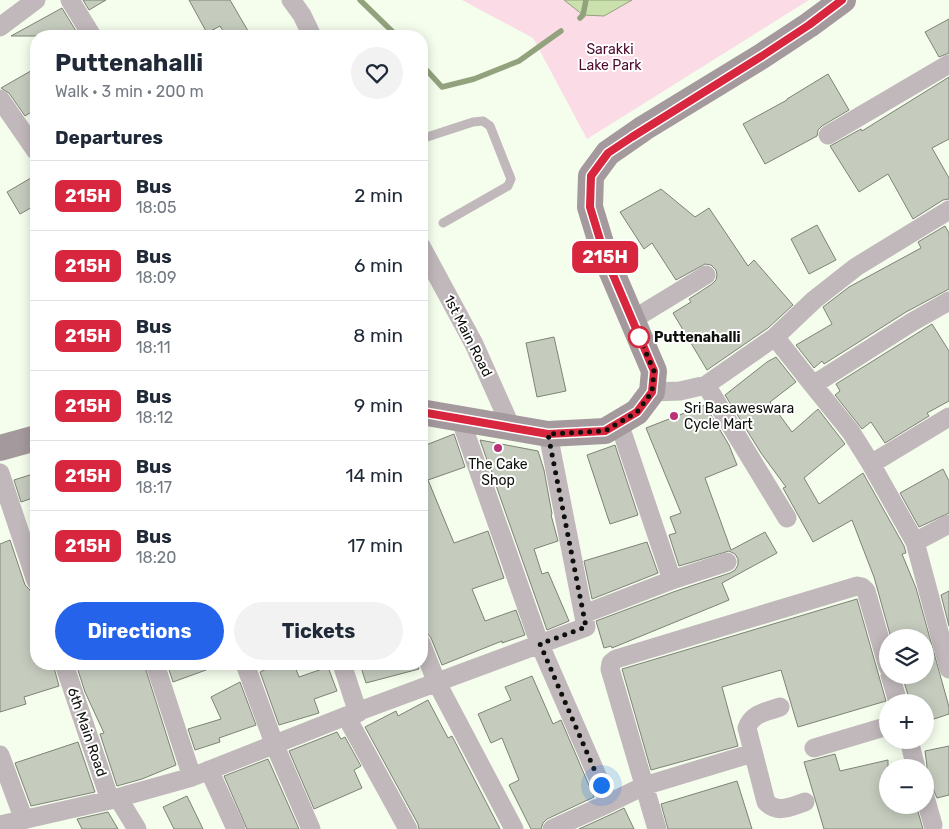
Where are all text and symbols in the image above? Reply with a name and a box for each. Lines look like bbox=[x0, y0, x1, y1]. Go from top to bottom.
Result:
park label: Sarakki Lake Park bbox=[579, 41, 642, 74]
button: heart bbox=[351, 47, 403, 99]
text: Puttenahalli bbox=[55, 49, 203, 77]
text: Walk · 3 min · 200 m bbox=[55, 82, 204, 101]
text: Departures bbox=[55, 126, 163, 149]
text: Bus bbox=[136, 175, 172, 198]
text: 2 min bbox=[354, 184, 403, 207]
text: 215H bbox=[65, 185, 111, 207]
text: 18:05 bbox=[136, 198, 176, 217]
line badge: 215H bbox=[570, 241, 640, 273]
text: Bus bbox=[136, 245, 172, 268]
text: 215H bbox=[582, 246, 628, 268]
text: 6 min bbox=[354, 254, 403, 277]
text: 215H bbox=[65, 255, 111, 277]
text: 18:09 bbox=[136, 268, 176, 287]
street label: 1st Main Road bbox=[440, 292, 496, 380]
text: Bus bbox=[136, 315, 172, 338]
text: 8 min bbox=[353, 324, 403, 347]
text: 215H bbox=[65, 325, 111, 347]
marker: Puttenahalli bbox=[628, 326, 650, 348]
place label: Puttenahalli bbox=[654, 329, 740, 346]
text: 18:11 bbox=[136, 338, 171, 357]
text: Bus bbox=[136, 385, 172, 408]
text: 9 min bbox=[354, 394, 403, 417]
text: 215H bbox=[65, 395, 111, 417]
place label: Sri Basaweswara Cycle Mart bbox=[684, 400, 794, 433]
text: 18:12 bbox=[136, 408, 173, 427]
marker: Sri Basaweswara Cycle Mart bbox=[668, 410, 680, 422]
marker: The Cake Shop bbox=[492, 442, 504, 454]
text: Bus bbox=[136, 455, 172, 478]
place label: The Cake Shop bbox=[468, 456, 528, 489]
text: 14 min bbox=[345, 464, 403, 487]
text: 215H bbox=[65, 465, 111, 487]
text: 18:17 bbox=[136, 478, 172, 497]
text: Bus bbox=[136, 525, 172, 548]
text: 17 min bbox=[347, 534, 403, 557]
text: 215H bbox=[65, 535, 111, 557]
text: 18:20 bbox=[136, 548, 176, 567]
button: Directions bbox=[55, 602, 224, 660]
button: Tickets bbox=[234, 602, 403, 660]
map controls bbox=[879, 629, 934, 814]
button: layers bbox=[879, 629, 934, 684]
street label: 6th Main Road bbox=[64, 685, 110, 779]
button: + bbox=[879, 694, 934, 749]
button: − bbox=[879, 759, 934, 814]
your location bbox=[589, 773, 614, 798]

